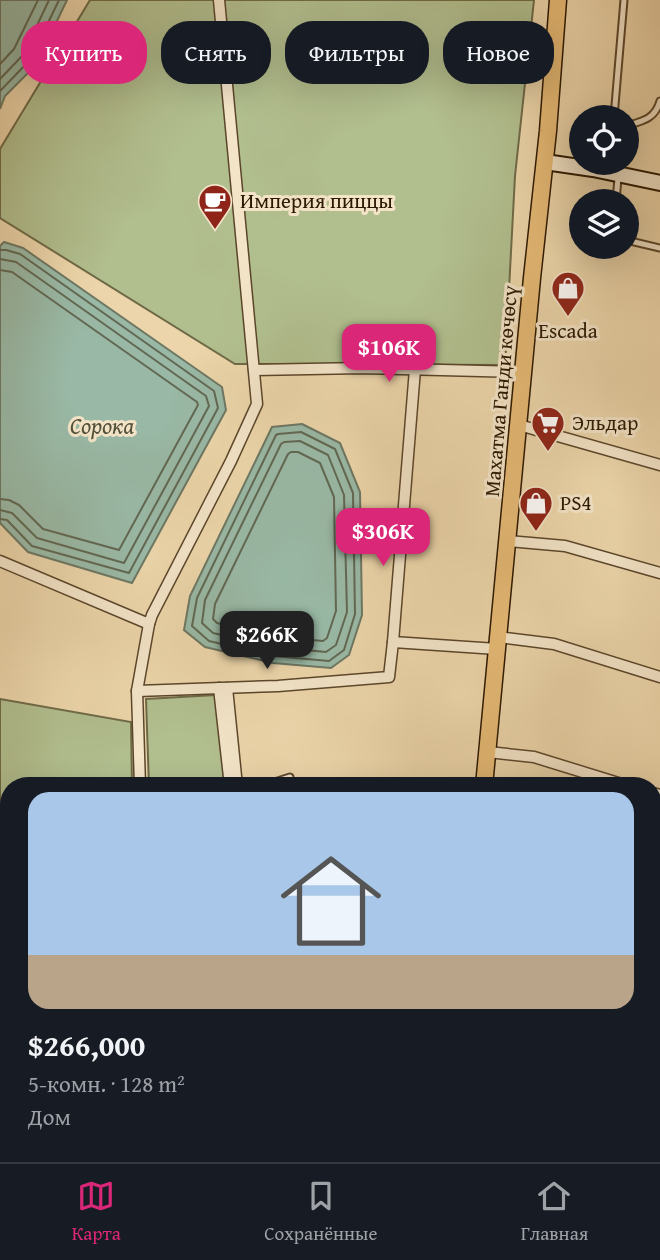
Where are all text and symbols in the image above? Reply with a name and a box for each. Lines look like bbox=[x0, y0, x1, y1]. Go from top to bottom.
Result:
chip: Купить bbox=[21, 21, 147, 84]
chip: Снять bbox=[161, 21, 271, 84]
chip: Фильтры bbox=[285, 21, 429, 84]
chip: Новое bbox=[443, 21, 554, 84]
map controls bbox=[569, 105, 639, 259]
button: locate bbox=[569, 105, 639, 175]
cafe icon: Империя пиццы bbox=[196, 182, 234, 231]
place label: Империя пиццы bbox=[240, 185, 393, 216]
button: layers bbox=[569, 189, 639, 259]
shop icon: Escada bbox=[549, 269, 587, 318]
street label: Махатма Ганди көчөсү bbox=[476, 284, 525, 498]
place label: Escada bbox=[538, 315, 598, 346]
pin: $106K bbox=[340, 324, 438, 384]
text: $106K bbox=[358, 330, 420, 363]
supermarket icon: Эльдар bbox=[529, 404, 567, 453]
place label: Эльдар bbox=[572, 407, 638, 438]
water label: Сорока bbox=[70, 409, 134, 442]
shop icon: PS4 bbox=[517, 484, 555, 533]
place label: PS4 bbox=[560, 487, 592, 518]
pin: $306K bbox=[334, 508, 432, 568]
text: $306K bbox=[352, 514, 414, 547]
pin: $266K bbox=[218, 612, 316, 671]
text: $266K bbox=[236, 617, 298, 650]
icon: home bbox=[268, 838, 394, 964]
text: $266,000 bbox=[28, 1023, 145, 1067]
text: 5-комн. · 128 m² bbox=[28, 1067, 185, 1100]
text: Дом bbox=[28, 1100, 71, 1133]
tab: Карта bbox=[72, 1177, 121, 1247]
tab: Сохранённые bbox=[264, 1177, 377, 1247]
tab: Главная bbox=[521, 1177, 588, 1247]

